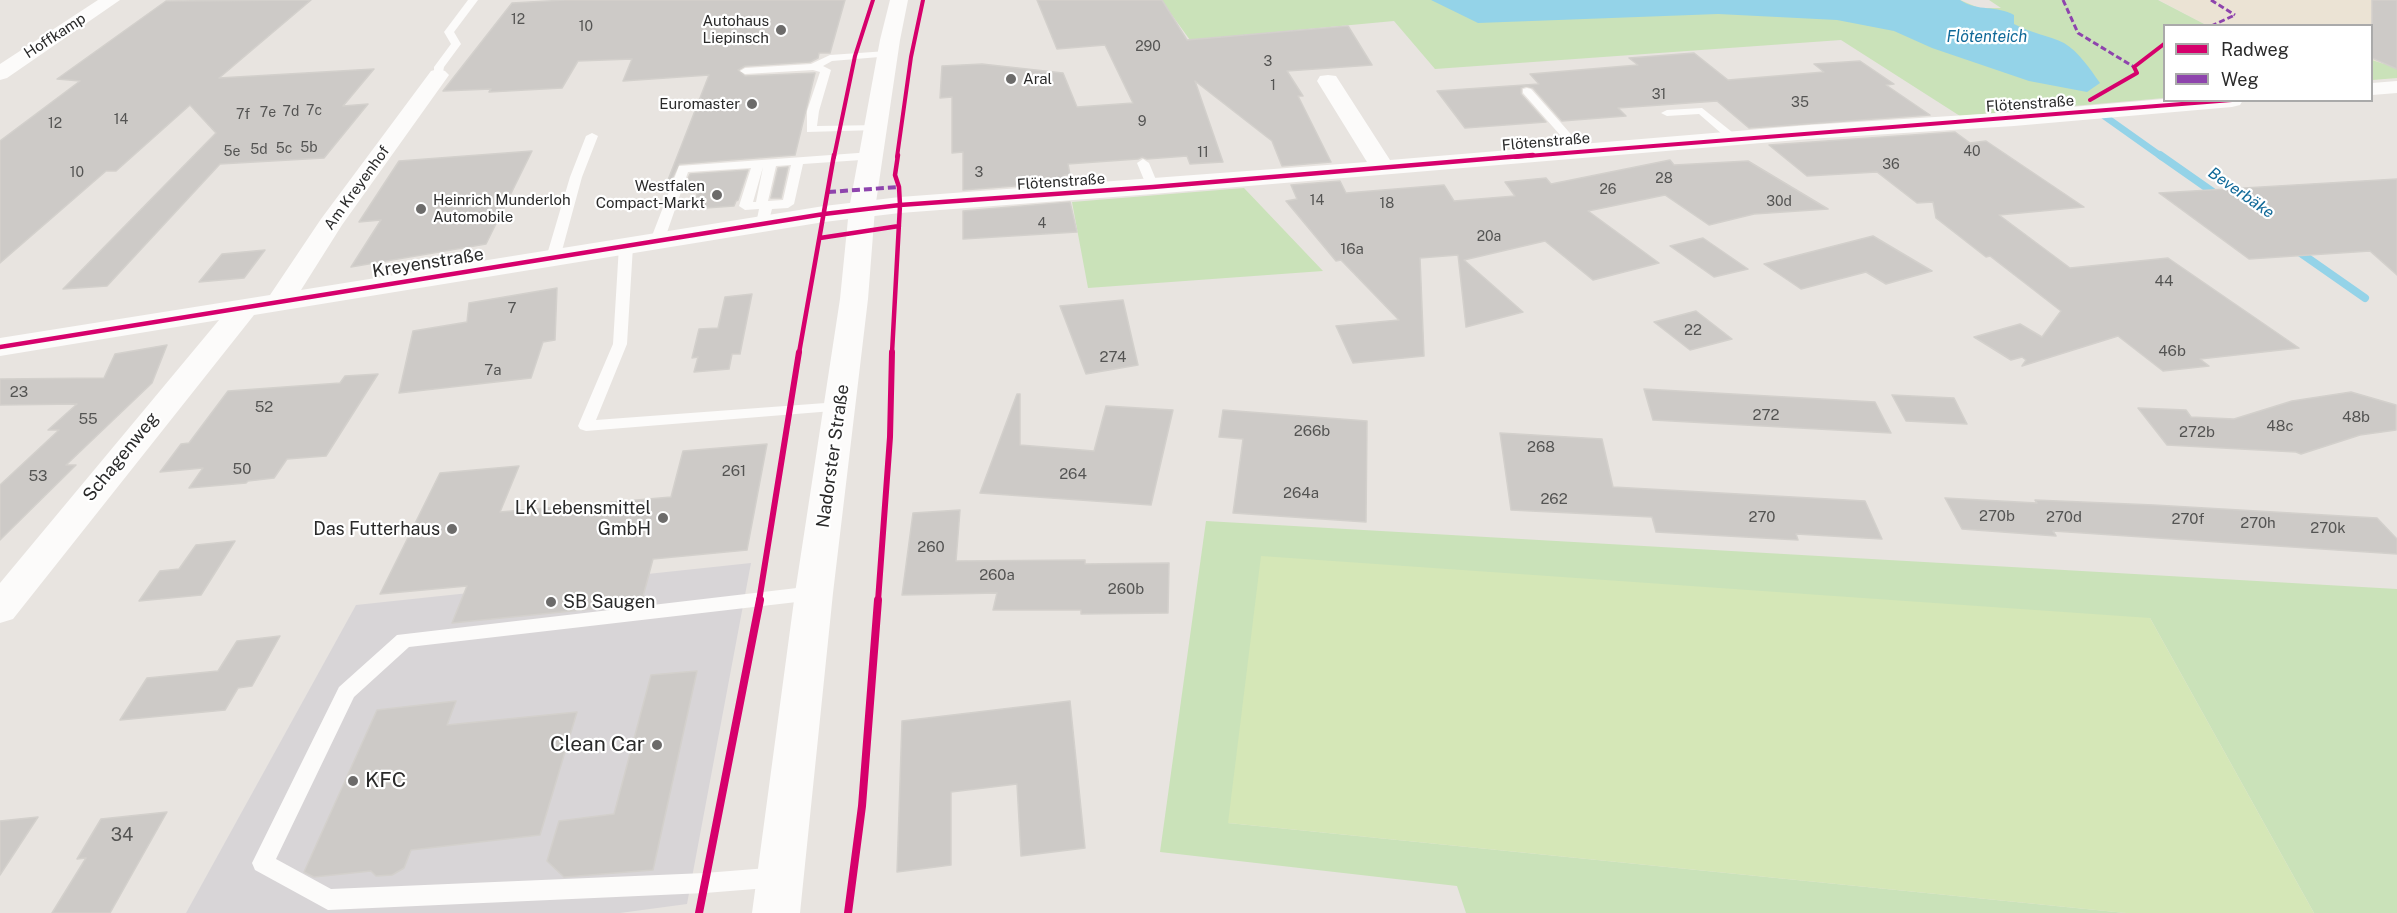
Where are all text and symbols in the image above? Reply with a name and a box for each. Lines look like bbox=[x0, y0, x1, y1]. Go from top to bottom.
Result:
street label: Hoffkamp bbox=[21, 10, 89, 62]
house number: 12 bbox=[511, 12, 525, 28]
place label: Autohaus Liepinsch bbox=[702, 12, 769, 47]
house number: 10 bbox=[579, 19, 593, 35]
marker: Autohaus Liepinsch bbox=[774, 23, 788, 37]
legend bbox=[2163, 24, 2373, 102]
water label: Flötenteich bbox=[1947, 27, 2027, 47]
house number: 290 bbox=[1135, 39, 1161, 55]
text: Radweg bbox=[2221, 39, 2289, 60]
house number: 3 bbox=[1264, 54, 1272, 70]
text: Weg bbox=[2221, 69, 2259, 90]
place label: Aral bbox=[1023, 70, 1052, 88]
marker: Aral bbox=[1004, 72, 1018, 86]
house number: 1 bbox=[1270, 78, 1276, 94]
house number: 31 bbox=[1652, 87, 1666, 103]
street label: Flötenstraße bbox=[1985, 92, 2075, 116]
place label: Euromaster bbox=[659, 95, 740, 113]
house number: 35 bbox=[1791, 95, 1809, 111]
marker: Euromaster bbox=[745, 97, 759, 111]
house number: 7c bbox=[306, 103, 322, 119]
house number: 7d bbox=[283, 104, 299, 120]
house number: 7e bbox=[260, 105, 276, 121]
house number: 7f bbox=[236, 107, 250, 123]
house number: 14 bbox=[114, 112, 128, 128]
house number: 9 bbox=[1138, 114, 1146, 130]
house number: 12 bbox=[48, 116, 62, 132]
street label: Flötenstraße bbox=[1501, 129, 1591, 155]
house number: 5b bbox=[300, 140, 318, 156]
house number: 5c bbox=[276, 141, 292, 157]
house number: 5d bbox=[250, 142, 268, 158]
street label: Am Kreyenhof bbox=[320, 142, 394, 234]
house number: 5e bbox=[224, 144, 240, 160]
house number: 40 bbox=[1963, 144, 1981, 160]
house number: 11 bbox=[1197, 145, 1209, 161]
house number: 36 bbox=[1882, 157, 1900, 173]
water label: Beverbäke bbox=[2204, 163, 2278, 223]
house number: 10 bbox=[70, 165, 84, 181]
house number: 3 bbox=[975, 165, 983, 181]
street label: Flötenstraße bbox=[1016, 170, 1106, 194]
house number: 28 bbox=[1655, 171, 1673, 187]
place label: Westfalen Compact-Markt bbox=[596, 177, 705, 212]
house number: 26 bbox=[1599, 182, 1617, 198]
marker: Westfalen Compact-Markt bbox=[710, 188, 724, 202]
place label: Heinrich Munderloh Automobile bbox=[433, 191, 571, 226]
house number: 14 bbox=[1310, 193, 1324, 209]
house number: 30d bbox=[1766, 194, 1792, 210]
house number: 18 bbox=[1380, 196, 1394, 212]
marker: Heinrich Munderloh Automobile bbox=[414, 202, 428, 216]
house number: 4 bbox=[1038, 216, 1046, 232]
house number: 20a bbox=[1477, 229, 1501, 245]
house number: 16a bbox=[1340, 240, 1364, 258]
street label: Kreyenstraße bbox=[371, 244, 485, 282]
house number: 44 bbox=[2155, 272, 2173, 290]
house number: 7 bbox=[507, 299, 517, 317]
house number: 22 bbox=[1684, 321, 1702, 339]
house number: 46b bbox=[2158, 342, 2186, 360]
house number: 274 bbox=[1100, 348, 1126, 366]
house number: 7a bbox=[484, 361, 502, 379]
house number: 23 bbox=[10, 383, 28, 401]
street label: Nadorster Straße bbox=[812, 383, 854, 529]
house number: 52 bbox=[255, 398, 273, 416]
house number: 272 bbox=[1753, 406, 1779, 424]
street label: Schagenweg bbox=[78, 408, 164, 506]
house number: 48b bbox=[2342, 408, 2370, 426]
house number: 55 bbox=[78, 410, 98, 428]
house number: 48c bbox=[2266, 417, 2294, 435]
house number: 266b bbox=[1294, 422, 1330, 440]
house number: 272b bbox=[2179, 423, 2215, 441]
house number: 268 bbox=[1527, 438, 1555, 456]
house number: 50 bbox=[233, 460, 251, 478]
house number: 261 bbox=[722, 462, 746, 480]
house number: 264 bbox=[1059, 465, 1087, 483]
house number: 53 bbox=[28, 467, 48, 485]
house number: 264a bbox=[1283, 484, 1319, 502]
house number: 262 bbox=[1540, 490, 1568, 508]
place label: LK Lebensmittel GmbH bbox=[515, 497, 651, 540]
house number: 270b bbox=[1979, 507, 2015, 525]
house number: 270 bbox=[1749, 508, 1775, 526]
house number: 270d bbox=[2046, 508, 2082, 526]
house number: 270f bbox=[2172, 510, 2204, 528]
marker: LK Lebensmittel GmbH bbox=[656, 511, 670, 525]
house number: 270h bbox=[2240, 514, 2276, 532]
place label: Das Futterhaus bbox=[313, 518, 440, 540]
house number: 270k bbox=[2310, 519, 2346, 537]
marker: Das Futterhaus bbox=[445, 522, 459, 536]
house number: 260 bbox=[917, 538, 945, 556]
house number: 260a bbox=[979, 566, 1015, 584]
house number: 260b bbox=[1108, 580, 1144, 598]
place label: SB Saugen bbox=[563, 591, 655, 613]
marker: SB Saugen bbox=[544, 595, 558, 609]
place label: Clean Car bbox=[550, 732, 645, 758]
marker: Clean Car bbox=[650, 738, 664, 752]
place label: KFC bbox=[365, 768, 406, 794]
marker: KFC bbox=[346, 774, 360, 788]
house number: 34 bbox=[111, 824, 133, 846]

